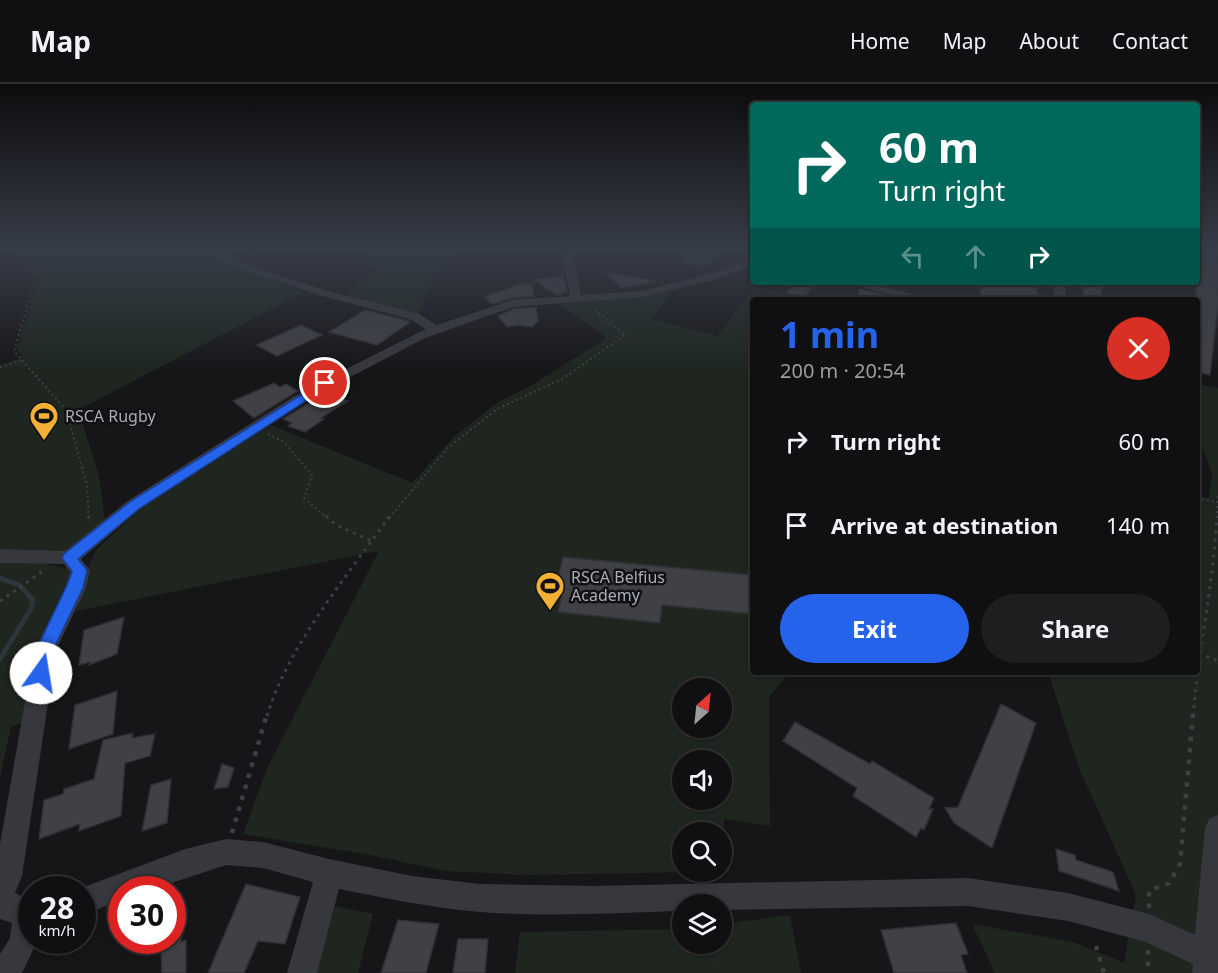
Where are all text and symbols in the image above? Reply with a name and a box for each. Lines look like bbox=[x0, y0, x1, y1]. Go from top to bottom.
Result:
text: Map bbox=[30, 22, 91, 60]
text: Home bbox=[850, 27, 910, 55]
text: Map bbox=[943, 27, 986, 55]
text: About bbox=[1019, 27, 1079, 55]
text: Contact bbox=[1112, 27, 1188, 55]
text: 60 m bbox=[879, 118, 979, 175]
icon: right bbox=[780, 126, 858, 204]
text: Turn right bbox=[879, 172, 1005, 209]
icon: left bbox=[896, 240, 929, 273]
icon: ahead bbox=[959, 240, 992, 273]
icon: right bbox=[1022, 240, 1055, 273]
text: 1 min bbox=[780, 310, 879, 359]
button: close bbox=[1107, 317, 1170, 380]
pin bbox=[299, 357, 350, 408]
text: 200 m · 20:54 bbox=[780, 357, 905, 384]
icon: arrive bbox=[308, 366, 341, 399]
sports icon: RSCA Rugby bbox=[28, 400, 60, 442]
place label: RSCA Rugby bbox=[65, 405, 156, 427]
icon: right bbox=[780, 425, 813, 458]
text: Turn right bbox=[831, 426, 941, 456]
text: 60 m bbox=[1119, 426, 1170, 456]
icon: arrive bbox=[780, 509, 813, 542]
text: Arrive at destination bbox=[831, 510, 1058, 540]
text: 140 m bbox=[1106, 510, 1170, 540]
place label: RSCA Belfius Academy bbox=[571, 566, 665, 606]
sports icon: RSCA Belfius Academy bbox=[534, 570, 566, 612]
button: Exit bbox=[780, 594, 969, 663]
button: Share bbox=[981, 594, 1170, 663]
position arrow bbox=[9, 641, 73, 705]
north arrow bbox=[672, 678, 732, 738]
map controls bbox=[672, 678, 732, 954]
button: sound bbox=[672, 750, 732, 810]
button: search bbox=[672, 822, 732, 882]
speed limit sign: 30 bbox=[108, 876, 186, 954]
text: 28 bbox=[40, 887, 74, 928]
button: layers bbox=[672, 894, 732, 954]
text: km/h bbox=[39, 920, 75, 940]

